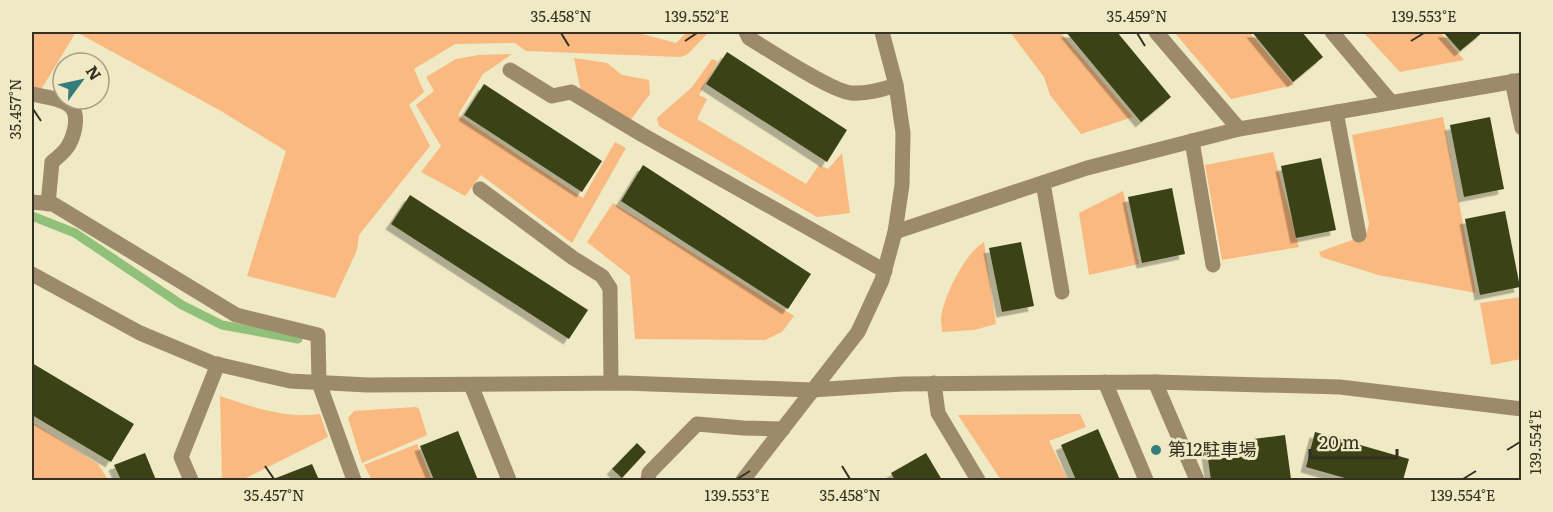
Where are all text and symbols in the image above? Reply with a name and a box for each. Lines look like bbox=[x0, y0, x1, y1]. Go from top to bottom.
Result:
text: 35.458°N bbox=[530, 4, 592, 27]
text: 139.552°E bbox=[665, 4, 729, 27]
text: 35.459°N bbox=[1106, 4, 1168, 27]
text: 139.553°E bbox=[1392, 4, 1456, 27]
north arrow bbox=[51, 51, 111, 111]
text: N bbox=[81, 60, 108, 84]
text: 35.457°N bbox=[3, 79, 26, 139]
text: 139.554°E bbox=[1523, 410, 1546, 474]
scale bar bbox=[1310, 422, 1397, 460]
text: 20 m bbox=[1319, 428, 1360, 455]
place label: 第12駐車場 bbox=[1168, 435, 1256, 462]
marker: 第12駐車場 bbox=[1149, 443, 1163, 457]
text: 35.457°N bbox=[244, 483, 304, 506]
text: 139.553°E bbox=[705, 483, 769, 506]
text: 35.458°N bbox=[819, 483, 881, 506]
text: 139.554°E bbox=[1431, 483, 1495, 506]

